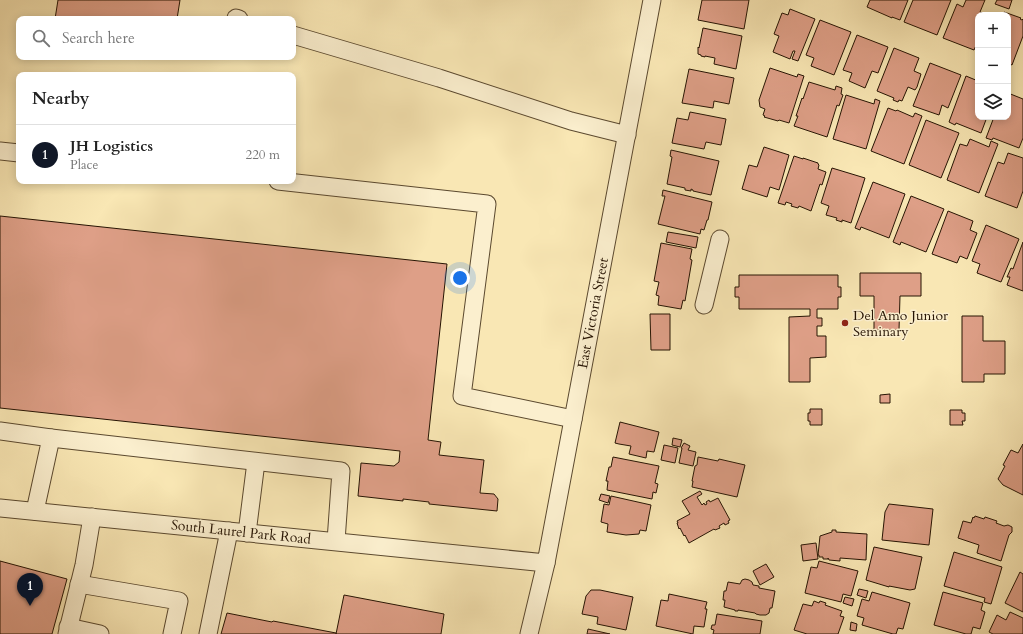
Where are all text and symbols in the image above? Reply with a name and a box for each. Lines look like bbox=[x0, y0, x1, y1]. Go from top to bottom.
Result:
map controls bbox=[975, 12, 1011, 120]
button: + bbox=[975, 12, 1011, 48]
search box bbox=[16, 16, 296, 60]
icon: search bbox=[30, 27, 52, 49]
text: Search here bbox=[62, 28, 135, 48]
button: − bbox=[975, 48, 1011, 84]
button: layers bbox=[975, 84, 1011, 120]
text: Nearby bbox=[32, 87, 89, 110]
text: JH Logistics bbox=[70, 136, 153, 156]
text: 1 bbox=[42, 146, 48, 164]
text: 220 m bbox=[246, 146, 280, 164]
text: Place bbox=[70, 156, 98, 174]
street label: East Victoria Street bbox=[573, 255, 613, 370]
your location bbox=[450, 268, 470, 288]
place label: Del Amo Junior Seminary bbox=[853, 306, 949, 341]
marker: Del Amo Junior Seminary bbox=[840, 318, 850, 328]
street label: South Laurel Park Road bbox=[170, 515, 312, 549]
pin: 1 bbox=[17, 573, 43, 606]

